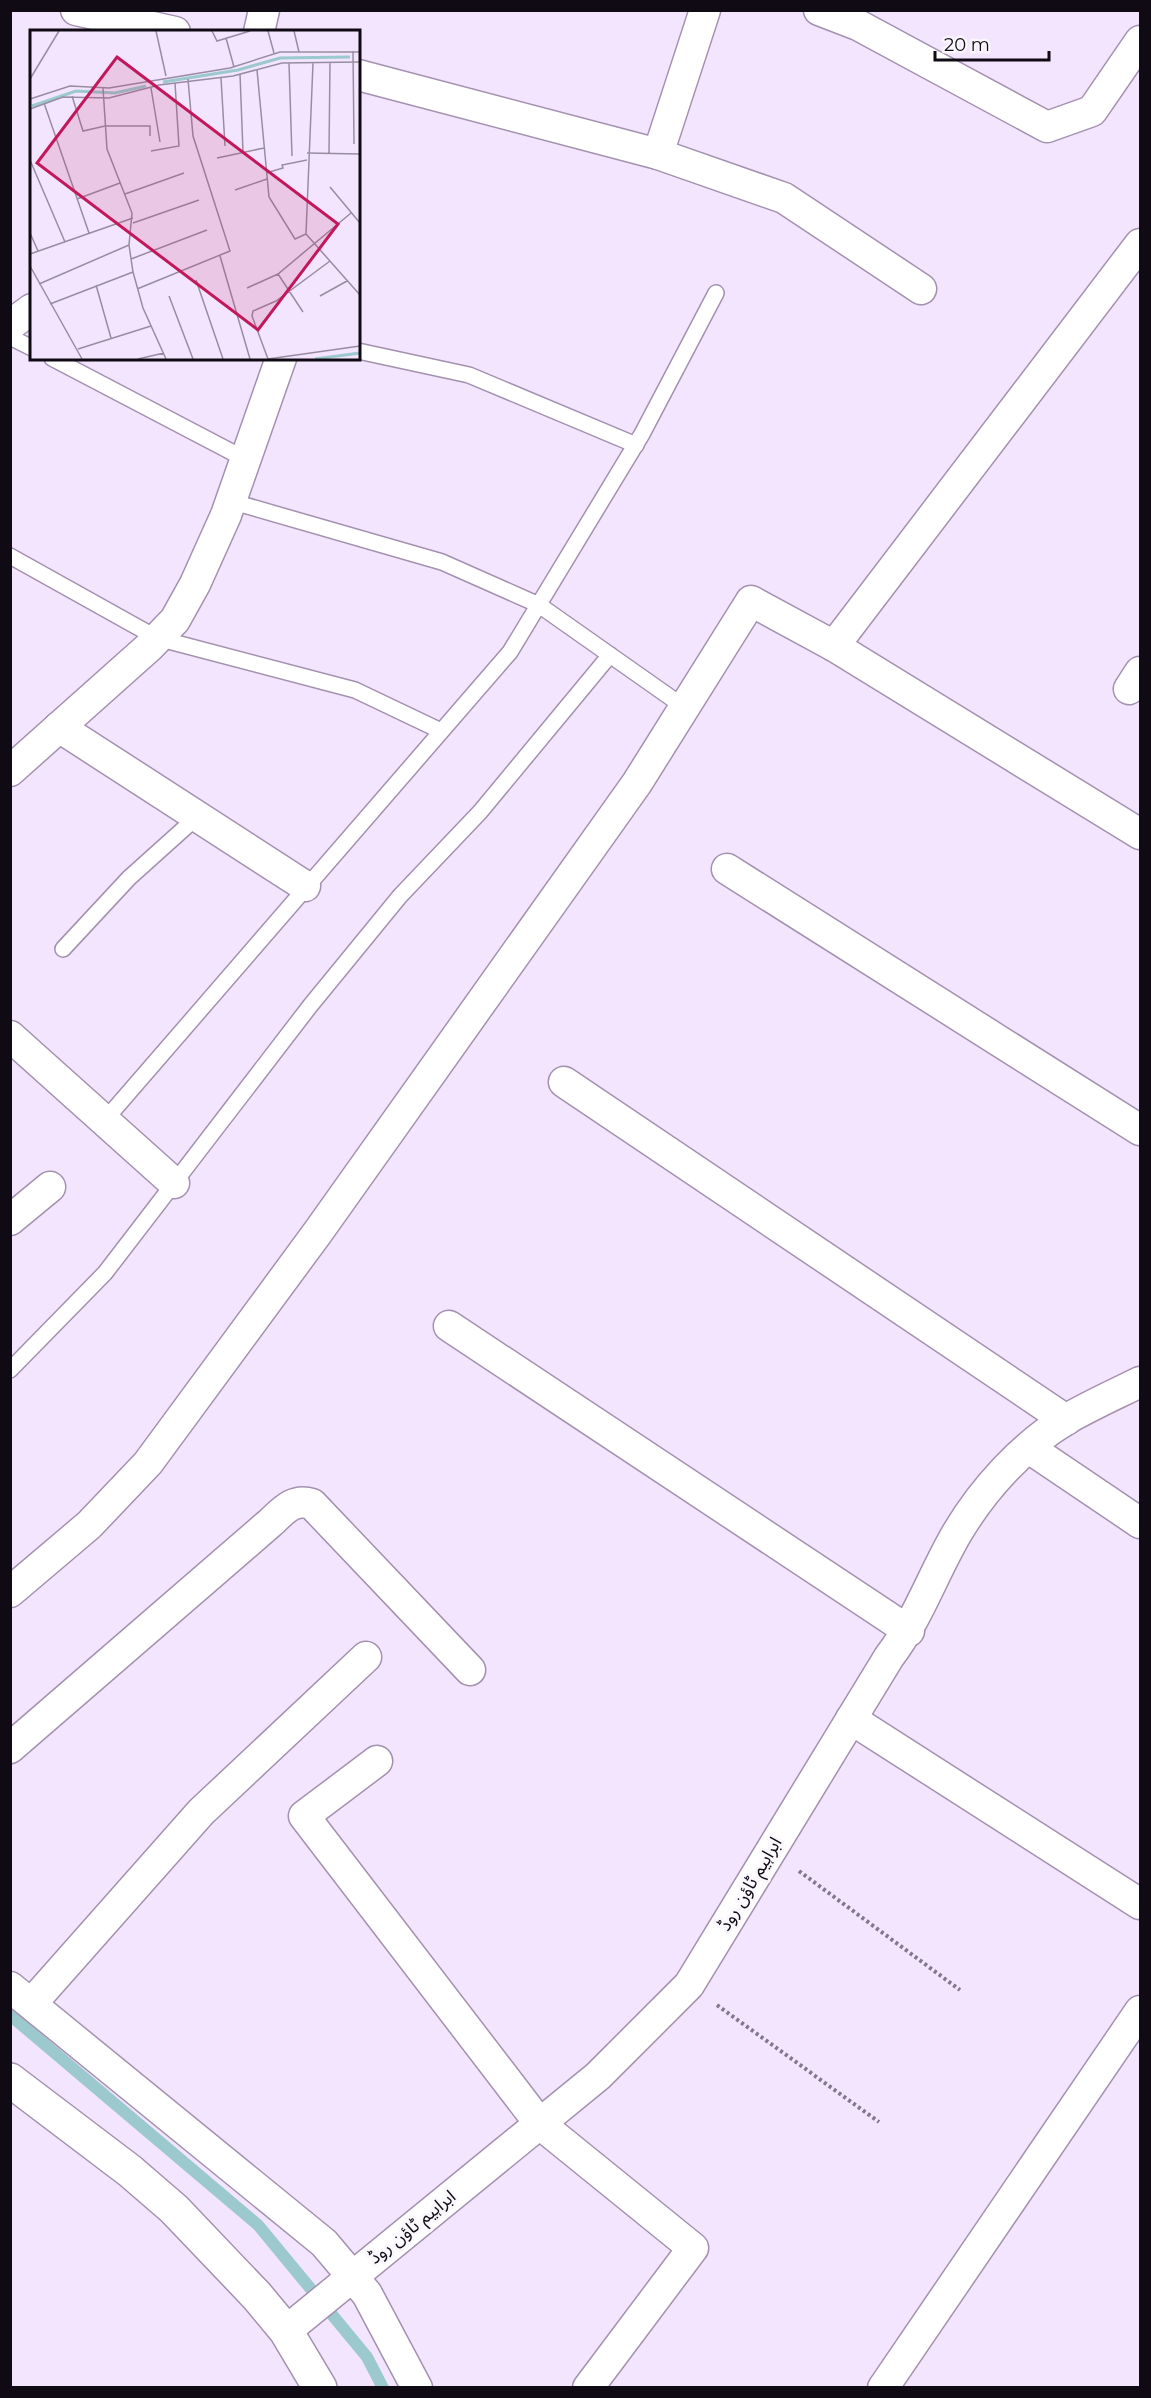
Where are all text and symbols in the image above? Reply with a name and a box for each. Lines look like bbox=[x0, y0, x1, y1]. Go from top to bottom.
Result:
scale bar bbox=[935, 24, 1049, 62]
inset map bbox=[30, 30, 360, 360]
text: 20 m bbox=[944, 34, 990, 56]
street label: ابراہیم ٹاؤن روڈ bbox=[713, 1833, 788, 1936]
street label: ابراہیم ٹاؤن روڈ bbox=[364, 2185, 461, 2270]

